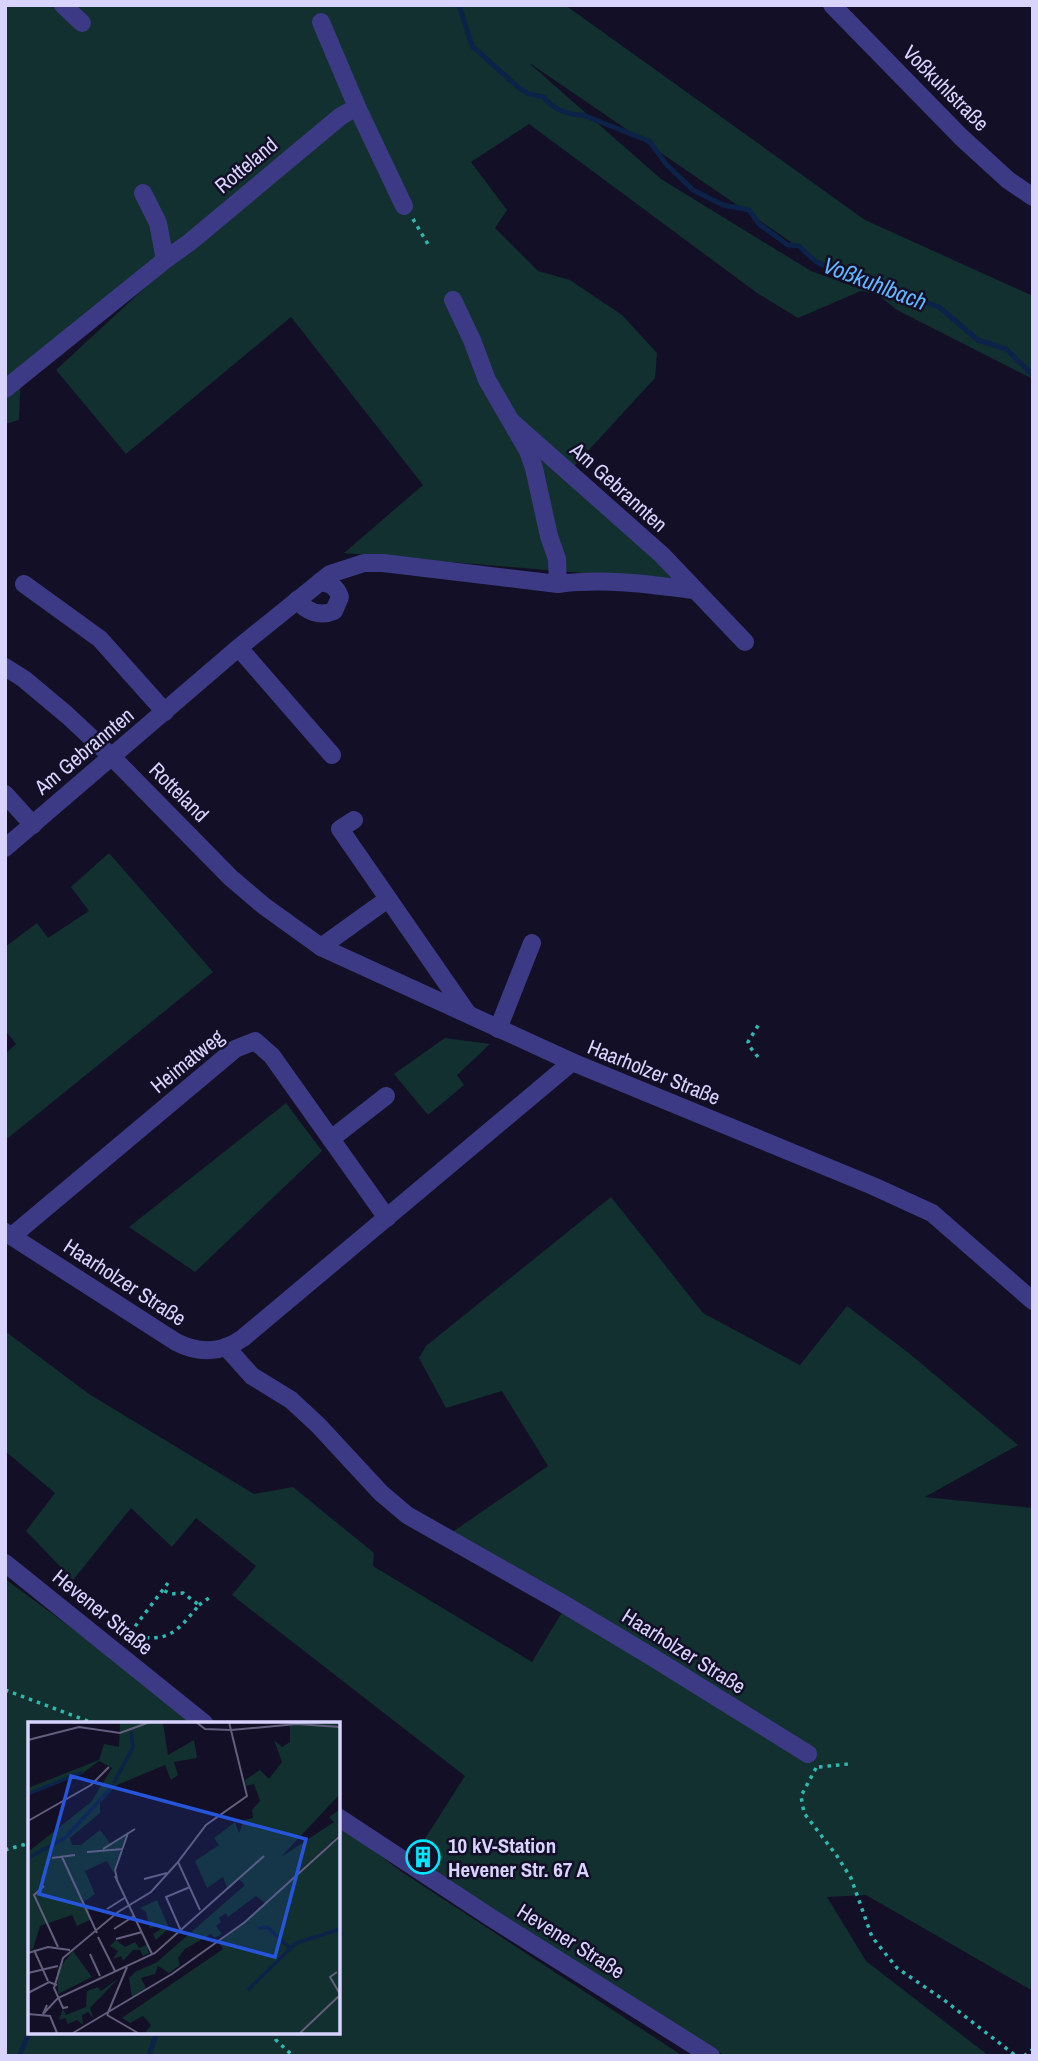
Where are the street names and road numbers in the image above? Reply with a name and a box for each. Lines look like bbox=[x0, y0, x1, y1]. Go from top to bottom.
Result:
street label: Voßkuhlstraße bbox=[896, 38, 996, 138]
street label: Rotteland bbox=[208, 130, 284, 200]
street label: Am Gebrannten bbox=[563, 435, 674, 538]
street label: Am Gebrannten bbox=[27, 701, 140, 802]
street label: Rotteland bbox=[143, 756, 215, 828]
street label: Heimatweg bbox=[144, 1022, 230, 1100]
street label: Haarholzer Straße bbox=[583, 1032, 725, 1112]
street label: Haarholzer Straße bbox=[58, 1232, 192, 1332]
street label: Hevener Straße bbox=[47, 1562, 159, 1662]
street label: Haarholzer Straße bbox=[617, 1601, 751, 1701]
street label: Hevener Straße bbox=[512, 1896, 630, 1986]

